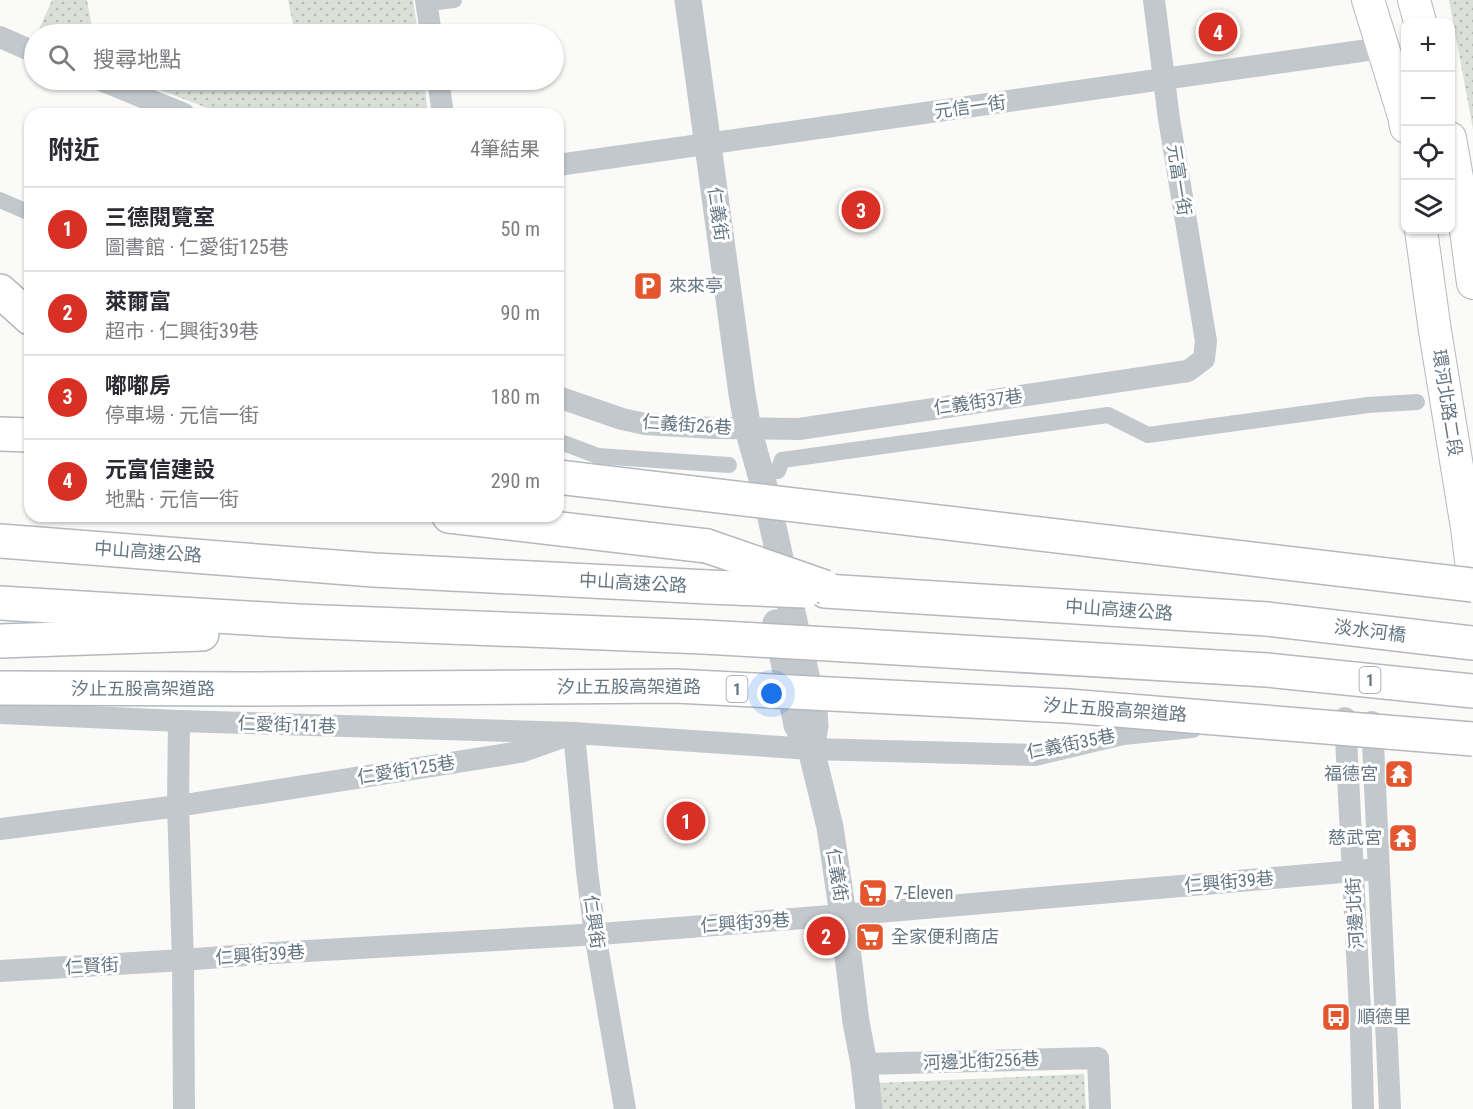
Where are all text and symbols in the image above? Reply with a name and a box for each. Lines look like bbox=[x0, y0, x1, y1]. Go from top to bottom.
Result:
pin: 4 bbox=[1198, 9, 1238, 54]
map controls bbox=[1401, 18, 1455, 234]
button: + bbox=[1401, 18, 1455, 72]
search box bbox=[24, 24, 564, 90]
icon: search bbox=[45, 41, 78, 74]
text: 搜尋地點 bbox=[93, 47, 181, 72]
button: − bbox=[1401, 72, 1455, 126]
street label: 元信一街 bbox=[933, 91, 1007, 122]
button: locate bbox=[1401, 126, 1455, 180]
text: 附近 bbox=[48, 135, 100, 165]
text: 4筆結果 bbox=[470, 137, 540, 161]
street label: 元富一街 bbox=[1163, 143, 1195, 217]
button: layers bbox=[1401, 180, 1455, 234]
street label: 仁義街 bbox=[704, 186, 733, 242]
pin: 3 bbox=[842, 188, 880, 232]
text: 三德閱覽室 bbox=[105, 205, 215, 230]
text: 1 bbox=[62, 217, 73, 241]
text: 50 m bbox=[501, 217, 540, 241]
text: 圖書館 · 仁愛街125巷 bbox=[105, 235, 289, 259]
parking icon: 來來亭 bbox=[632, 270, 664, 302]
place label: 來來亭 bbox=[669, 275, 723, 296]
text: 萊爾富 bbox=[105, 289, 171, 314]
text: 2 bbox=[62, 301, 73, 325]
text: 90 m bbox=[501, 301, 540, 325]
text: 超市 · 仁興街39巷 bbox=[105, 319, 259, 343]
street label: 環河北路二段 bbox=[1429, 348, 1466, 458]
text: 嘟嘟房 bbox=[105, 373, 171, 398]
text: 3 bbox=[62, 385, 73, 409]
text: 180 m bbox=[491, 385, 540, 409]
street label: 仁義街37巷 bbox=[932, 385, 1024, 418]
text: 停車場 · 元信一街 bbox=[105, 403, 259, 427]
street label: 仁義街26巷 bbox=[642, 411, 733, 438]
text: 元富信建設 bbox=[105, 457, 215, 482]
text: 4 bbox=[62, 469, 73, 493]
text: 290 m bbox=[491, 469, 540, 493]
text: 地點 · 元信一街 bbox=[105, 487, 239, 511]
street label: 中山高速公路 bbox=[93, 537, 203, 566]
street label: 中山高速公路 bbox=[579, 569, 688, 596]
street label: 中山高速公路 bbox=[1064, 595, 1174, 624]
street label: 淡水河橋 bbox=[1333, 616, 1407, 645]
road number: 1 bbox=[1360, 667, 1380, 693]
street label: 汐止五股高架道路 bbox=[557, 676, 701, 697]
road number: 1 bbox=[726, 676, 748, 702]
street label: 汐止五股高架道路 bbox=[71, 678, 215, 699]
your location bbox=[757, 679, 786, 708]
street label: 汐止五股高架道路 bbox=[1042, 694, 1188, 725]
street label: 仁愛街141巷 bbox=[237, 712, 337, 737]
street label: 仁義街35巷 bbox=[1025, 725, 1117, 762]
street label: 仁愛街125巷 bbox=[356, 751, 456, 788]
temple icon: 福德宮 bbox=[1383, 758, 1415, 790]
place label: 福德宮 bbox=[1324, 763, 1378, 784]
pin: 1 bbox=[666, 798, 706, 844]
temple icon: 慈武宮 bbox=[1387, 822, 1419, 854]
place label: 慈武宮 bbox=[1328, 827, 1382, 848]
street label: 仁義街 bbox=[823, 847, 852, 903]
street label: 仁興街39巷 bbox=[1183, 867, 1275, 896]
supermarket icon: 7-Eleven bbox=[857, 877, 889, 909]
street label: 河邊北街 bbox=[1342, 877, 1367, 950]
place label: 7-Eleven bbox=[894, 882, 954, 903]
street label: 仁興街 bbox=[580, 894, 609, 950]
street label: 仁興街39巷 bbox=[699, 909, 790, 936]
pin: 2 bbox=[806, 914, 846, 958]
supermarket icon: 全家便利商店 bbox=[854, 921, 886, 953]
place label: 全家便利商店 bbox=[891, 926, 999, 947]
street label: 仁興街39巷 bbox=[214, 941, 305, 968]
street label: 仁賢街 bbox=[64, 954, 119, 977]
bus stop icon: 順德里 bbox=[1320, 1001, 1352, 1033]
place label: 順德里 bbox=[1357, 1006, 1411, 1027]
street label: 河邊北街256巷 bbox=[922, 1048, 1040, 1073]

